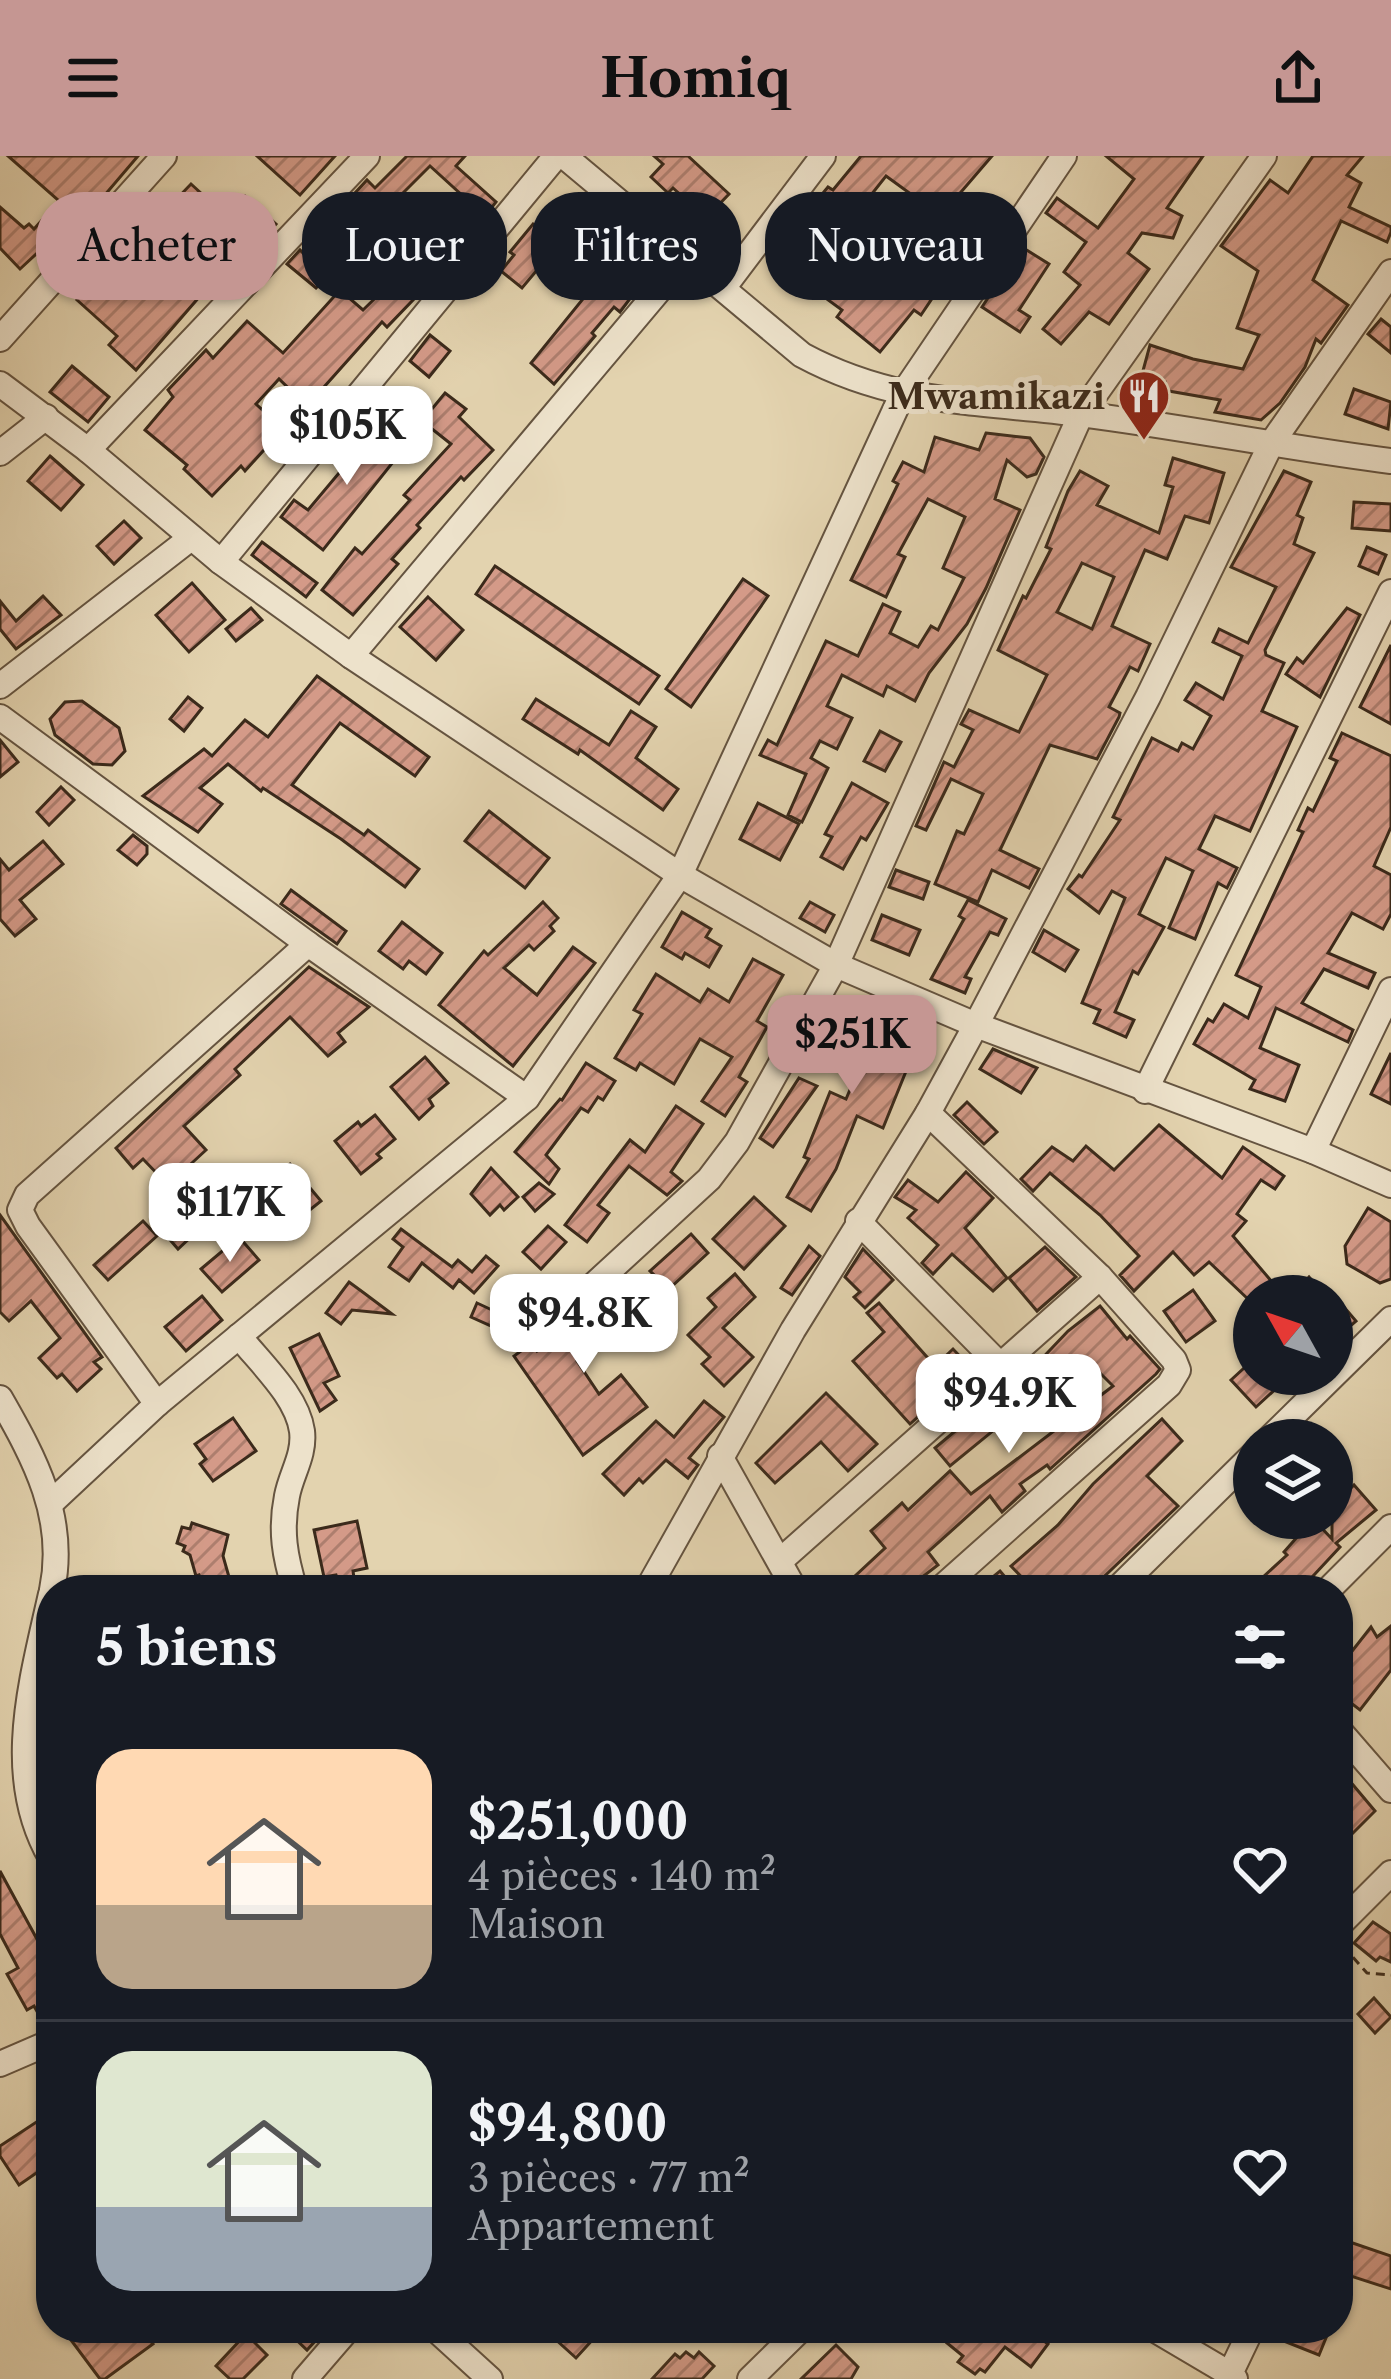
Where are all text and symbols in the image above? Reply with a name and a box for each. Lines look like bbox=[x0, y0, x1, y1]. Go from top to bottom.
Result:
icon: menu bbox=[60, 45, 126, 111]
text: Homiq bbox=[600, 45, 791, 111]
icon: share bbox=[1265, 45, 1331, 111]
chip: Acheter bbox=[36, 192, 278, 300]
chip: Louer bbox=[302, 192, 507, 300]
chip: Filtres bbox=[531, 192, 741, 300]
chip: Nouveau bbox=[765, 192, 1027, 300]
restaurant icon: Mwamikazi bbox=[1116, 368, 1172, 442]
place label: Mwamikazi bbox=[887, 374, 1105, 418]
pin: $105K bbox=[263, 386, 431, 488]
text: $105K bbox=[289, 401, 405, 449]
pin: $251K bbox=[768, 995, 936, 1097]
text: $251K bbox=[794, 1010, 910, 1058]
pin: $117K bbox=[146, 1163, 314, 1265]
text: $117K bbox=[176, 1178, 284, 1226]
pin: $94.8K bbox=[486, 1274, 682, 1376]
north arrow bbox=[1233, 1275, 1353, 1395]
map controls bbox=[1233, 1275, 1353, 1539]
text: $94.8K bbox=[517, 1289, 651, 1337]
pin: $94.9K bbox=[911, 1354, 1107, 1456]
text: $94.9K bbox=[943, 1369, 1075, 1417]
button: layers bbox=[1233, 1419, 1353, 1539]
icon: filters bbox=[1227, 1614, 1293, 1680]
text: 5 biens bbox=[96, 1616, 277, 1678]
text: $251,000 bbox=[468, 1790, 689, 1852]
icon: home bbox=[192, 1797, 336, 1941]
icon: heart bbox=[1227, 1836, 1293, 1902]
text: 4 pièces · 140 m² bbox=[468, 1852, 776, 1900]
text: Maison bbox=[468, 1900, 605, 1948]
text: $94,800 bbox=[468, 2092, 668, 2154]
icon: home bbox=[192, 2099, 336, 2243]
icon: heart bbox=[1227, 2138, 1293, 2204]
text: 3 pièces · 77 m² bbox=[468, 2154, 750, 2202]
text: Appartement bbox=[468, 2202, 714, 2250]

